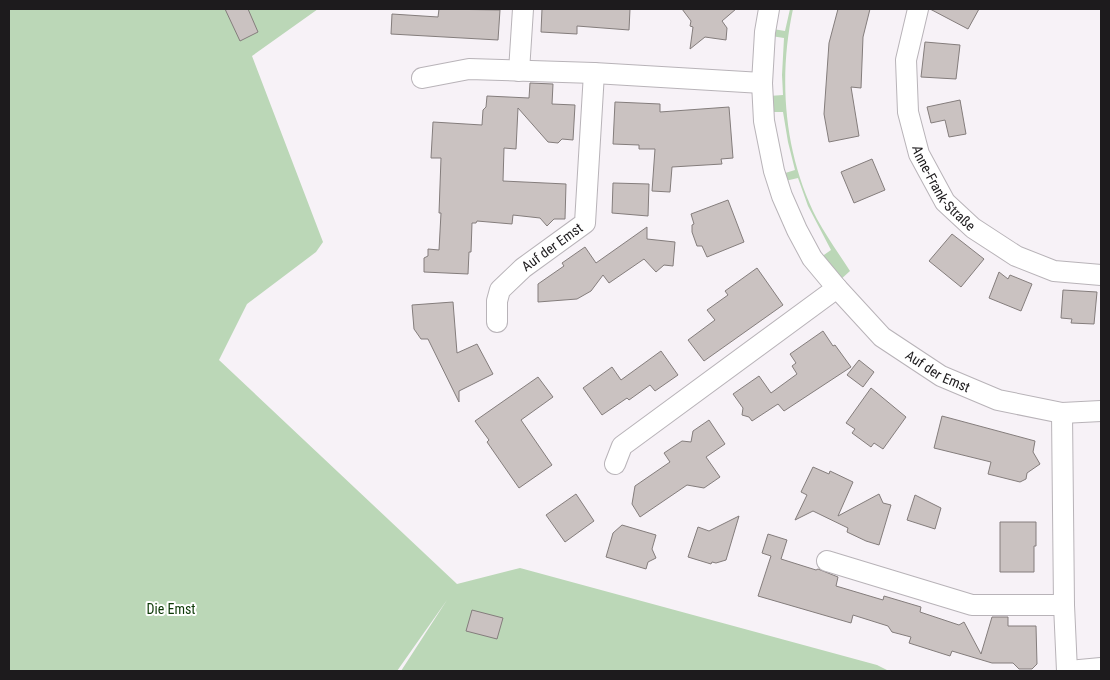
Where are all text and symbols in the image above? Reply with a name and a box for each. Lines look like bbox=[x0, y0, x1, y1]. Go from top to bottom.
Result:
street label: Anne-Frank-Straße bbox=[909, 144, 979, 234]
street label: Auf der Emst bbox=[518, 220, 586, 274]
street label: Auf der Emst bbox=[903, 347, 972, 395]
park label: Die Emst bbox=[146, 601, 196, 617]

